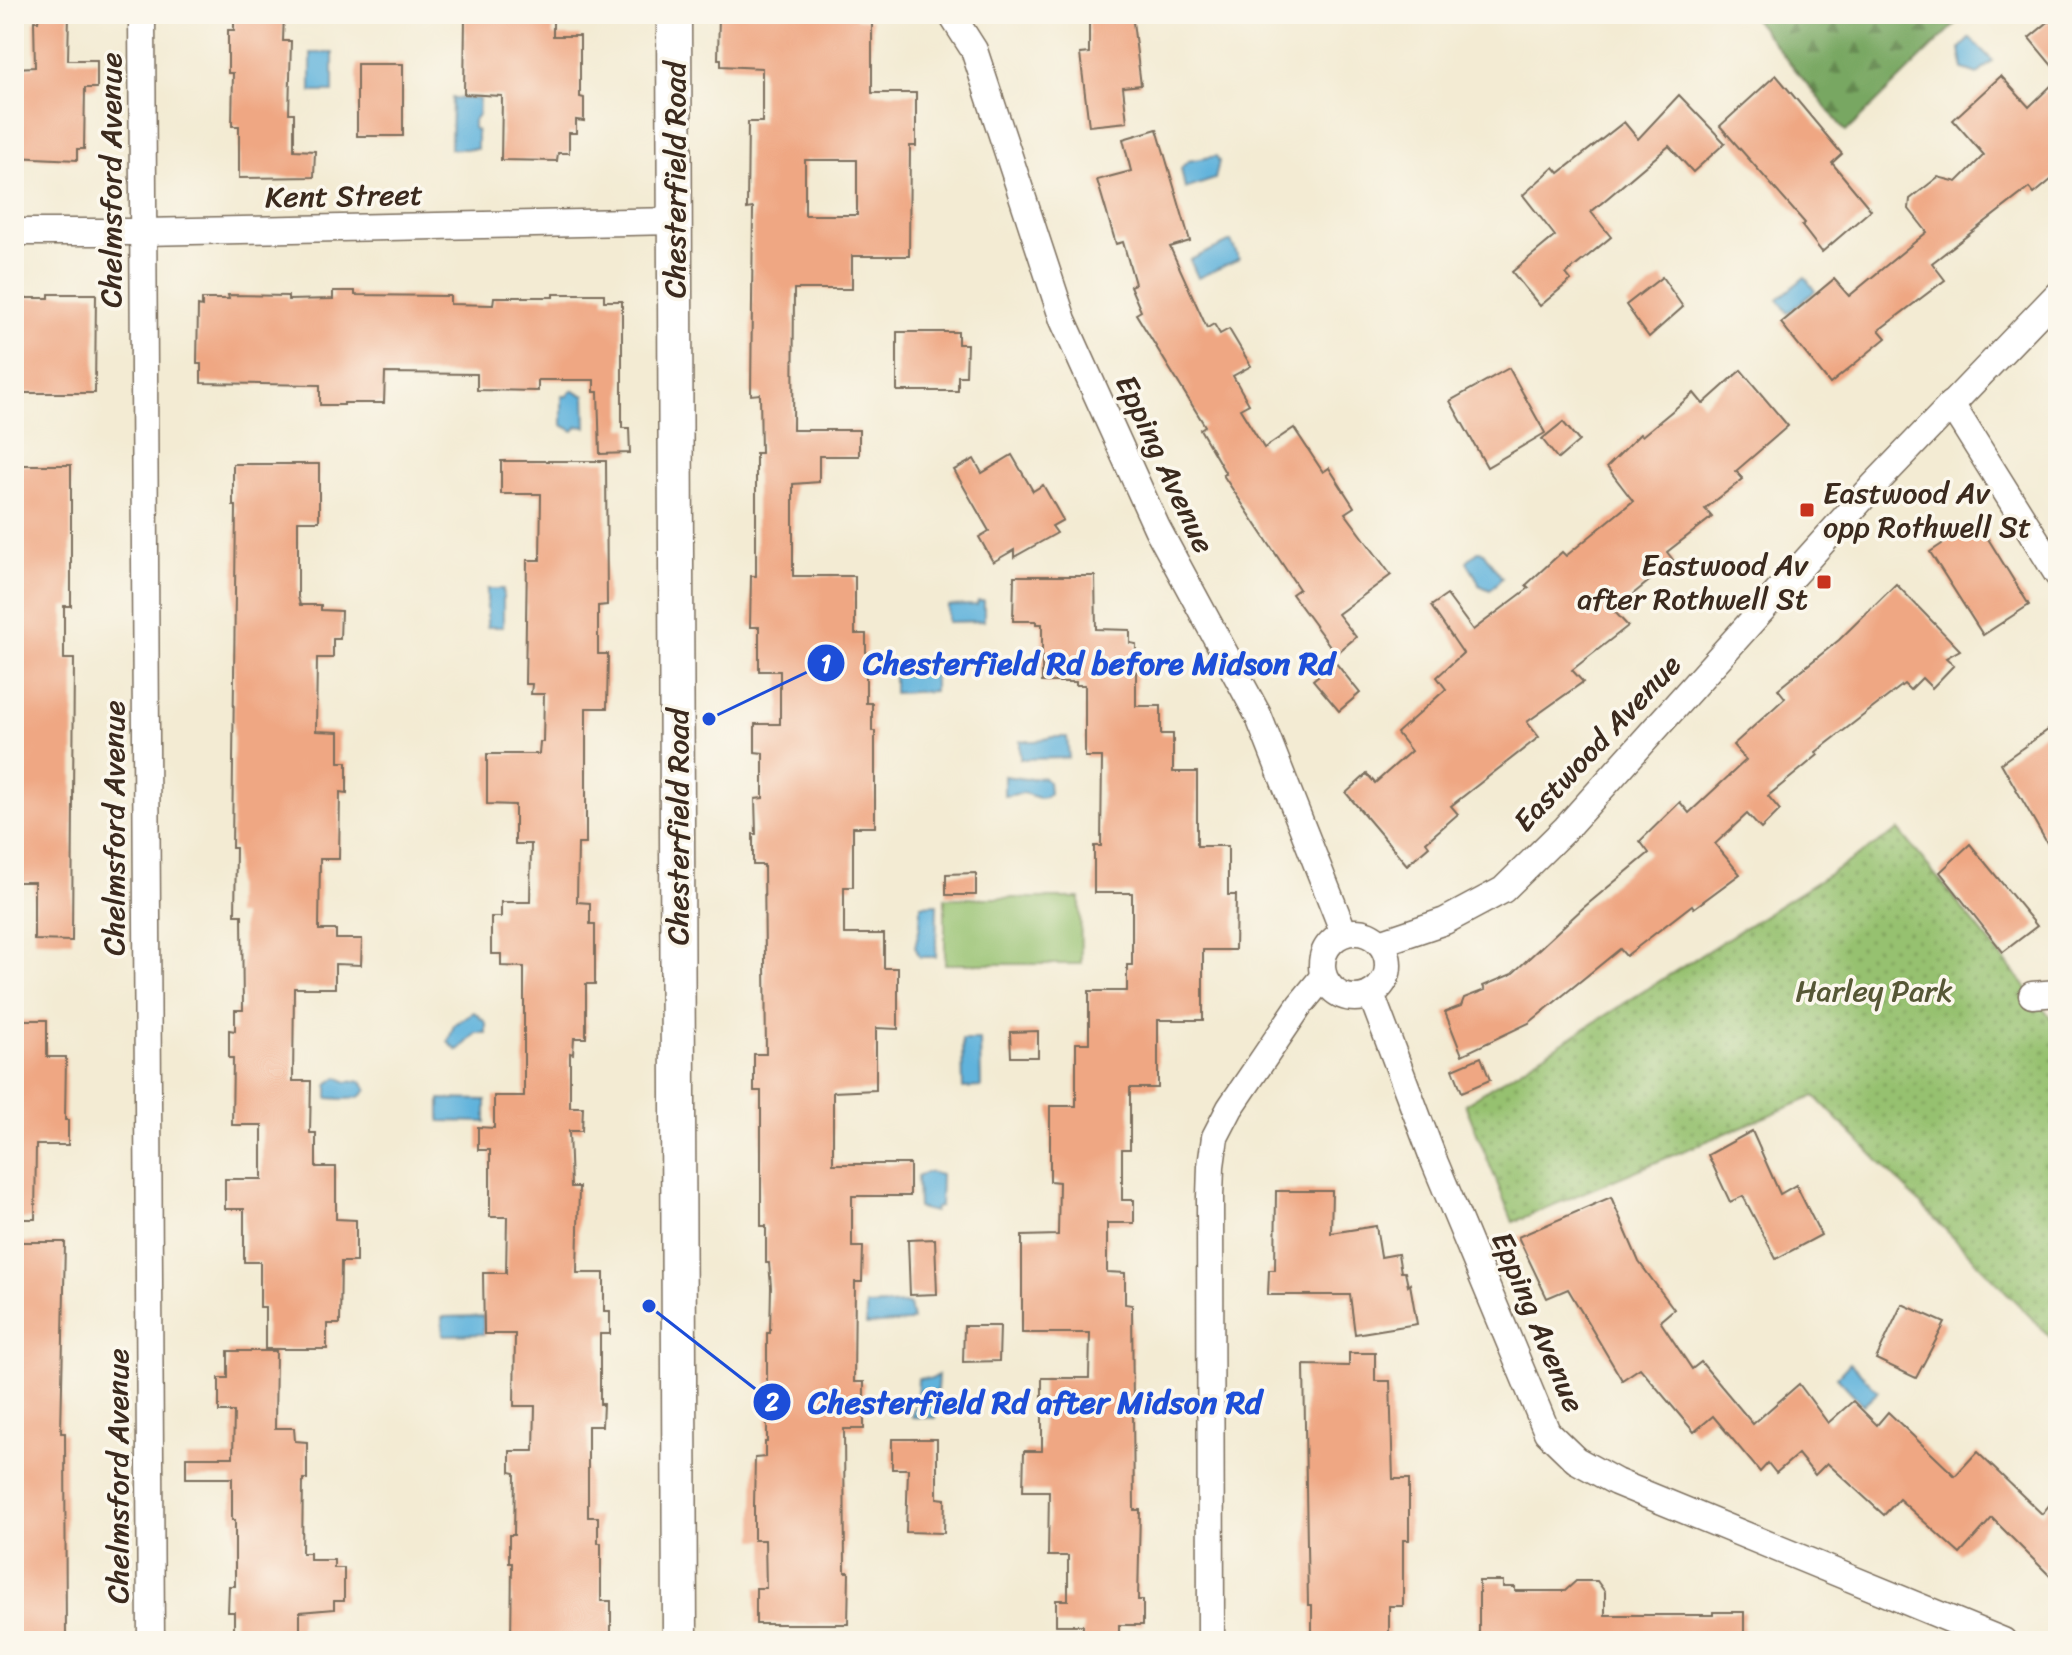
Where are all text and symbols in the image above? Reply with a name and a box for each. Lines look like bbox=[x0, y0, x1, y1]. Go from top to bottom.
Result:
street label: Chelmsford Avenue bbox=[84, 52, 138, 308]
street label: Chesterfield Road bbox=[648, 60, 702, 298]
street label: Kent Street bbox=[265, 168, 423, 224]
street label: Epping Avenue bbox=[1100, 365, 1230, 563]
place label: Eastwood Av opp Rothwell St bbox=[1823, 466, 2031, 554]
marker: Eastwood Av opp Rothwell St bbox=[1798, 501, 1816, 519]
place label: Eastwood Av after Rothwell St bbox=[1577, 538, 1809, 626]
marker: Eastwood Av after Rothwell St bbox=[1815, 573, 1833, 591]
callout: Chesterfield Rd before Midson Rd bbox=[806, 635, 1352, 691]
text: Chesterfield Rd before Midson Rd bbox=[862, 635, 1338, 692]
street label: Eastwood Avenue bbox=[1499, 641, 1695, 845]
text: 1 bbox=[821, 643, 831, 685]
street label: Chelmsford Avenue bbox=[87, 700, 141, 956]
street label: Chesterfield Road bbox=[651, 707, 705, 945]
park label: Harley Park bbox=[1795, 964, 1953, 1018]
street label: Epping Avenue bbox=[1475, 1223, 1601, 1421]
street label: Chelmsford Avenue bbox=[91, 1348, 145, 1604]
callout: Chesterfield Rd after Midson Rd bbox=[752, 1374, 1278, 1430]
text: Chesterfield Rd after Midson Rd bbox=[807, 1374, 1265, 1431]
text: 2 bbox=[764, 1381, 779, 1423]

